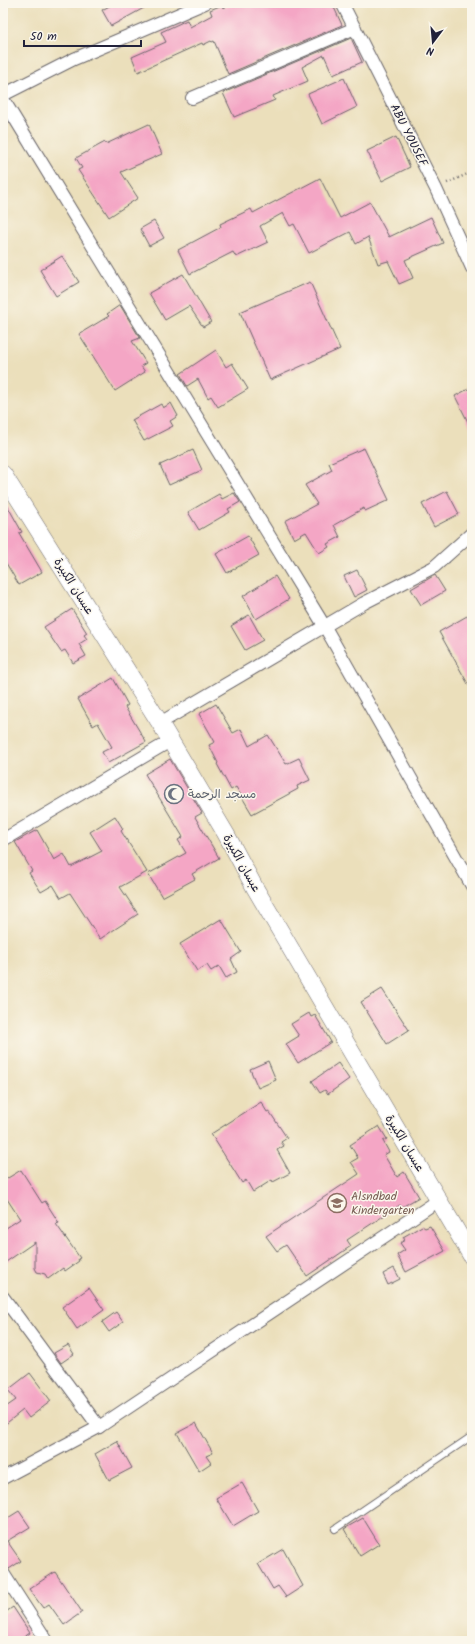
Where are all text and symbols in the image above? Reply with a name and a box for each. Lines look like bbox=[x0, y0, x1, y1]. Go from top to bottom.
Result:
scale bar bbox=[24, 22, 141, 48]
north arrow bbox=[413, 22, 453, 62]
text: 50 m bbox=[30, 27, 57, 46]
text: N bbox=[425, 41, 436, 60]
street label: ABU YOUSEF bbox=[385, 101, 433, 171]
street label: عبسان الكبيرة bbox=[49, 554, 99, 618]
mosque icon: مسجد الرحمة bbox=[163, 783, 185, 805]
place label: مسجد الرحمة bbox=[188, 785, 256, 804]
street label: عبسان الكبيرة bbox=[218, 831, 265, 896]
street label: عبسان الكبيرة bbox=[380, 1111, 429, 1176]
place label: Alsndbad Kindergarten bbox=[351, 1187, 414, 1220]
school or university icon: Alsndbad Kindergarten bbox=[326, 1192, 348, 1214]

